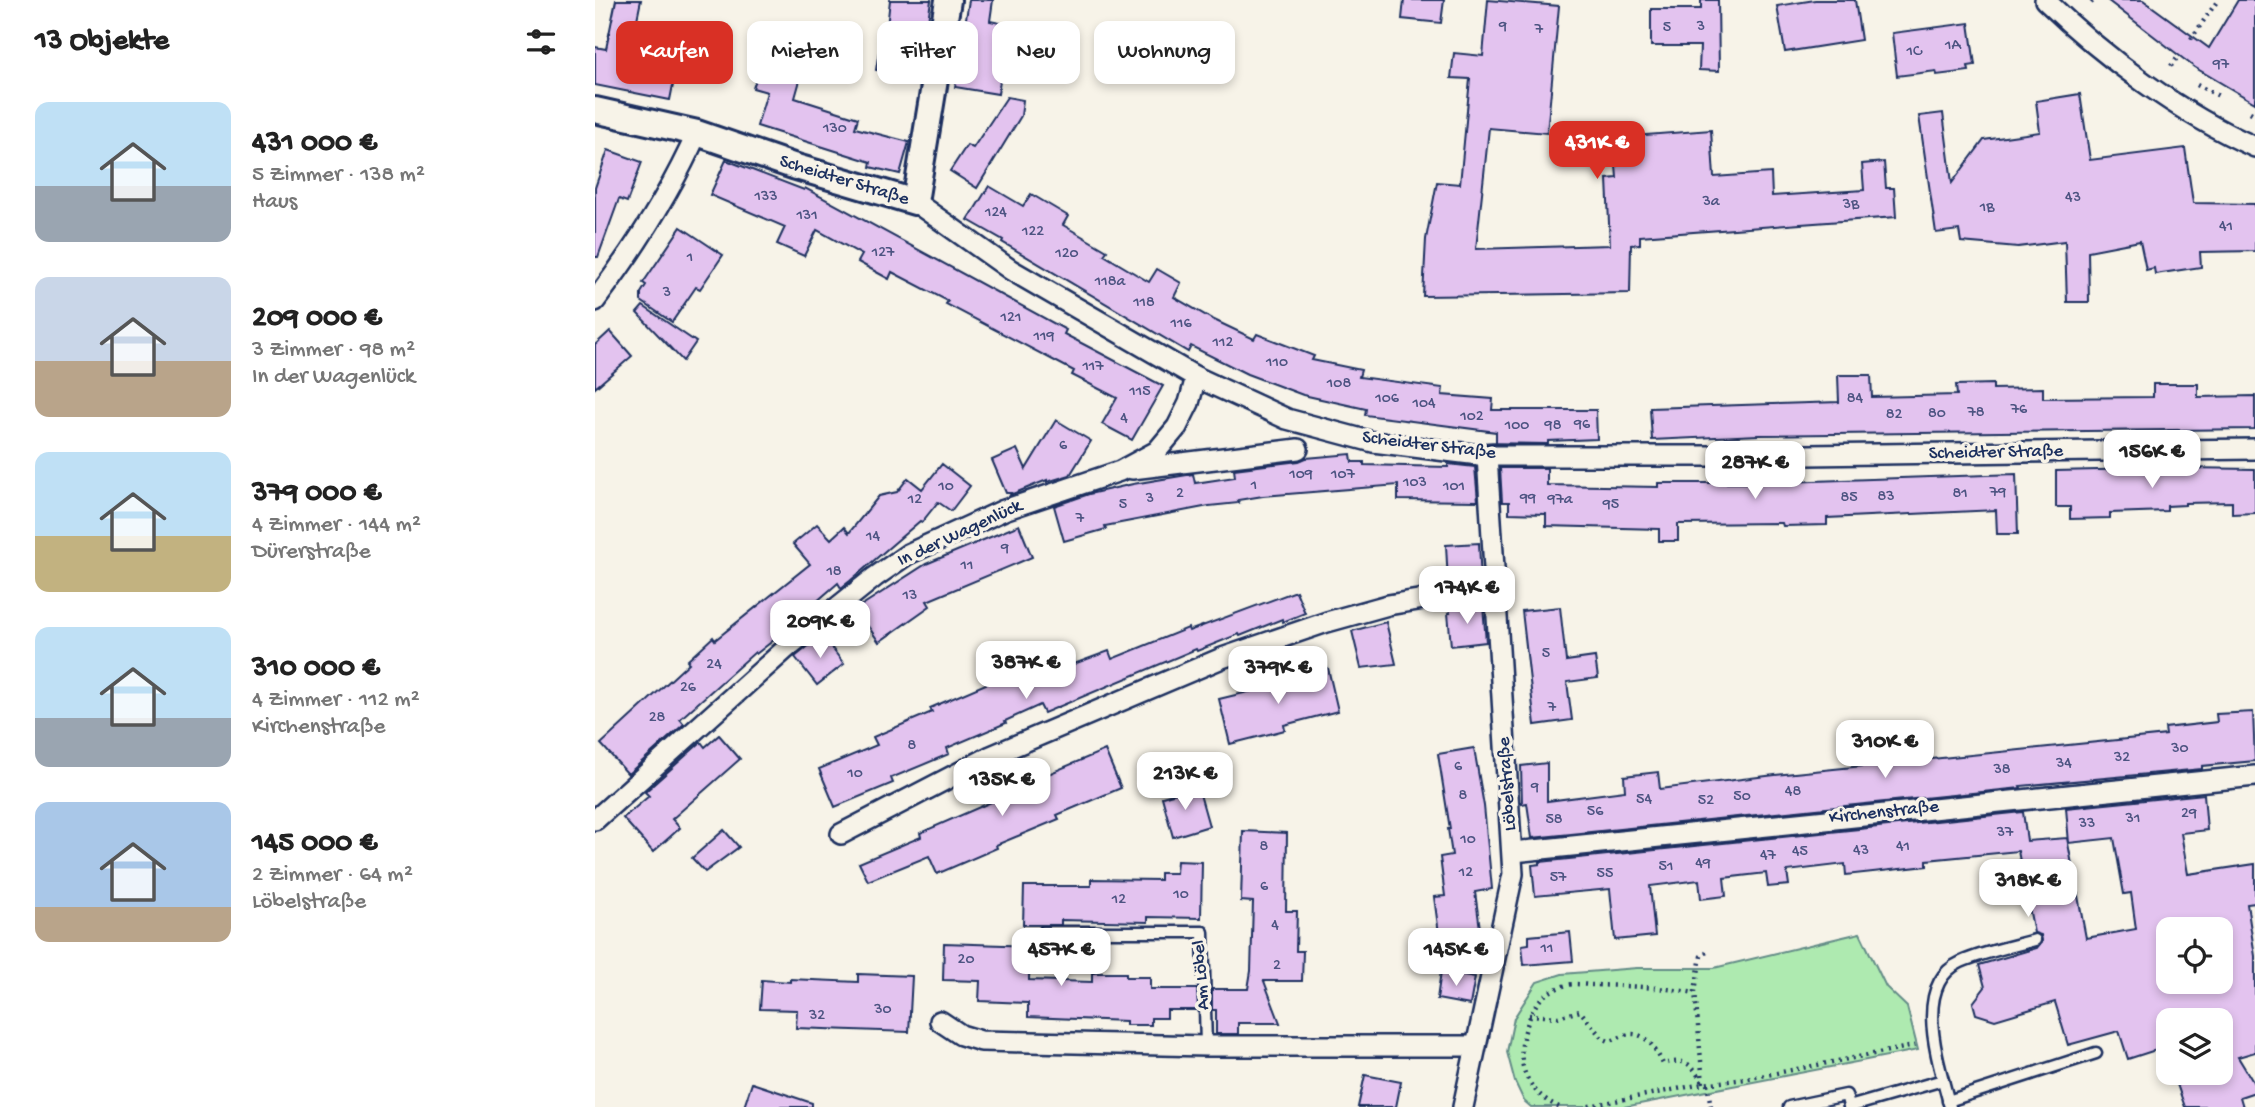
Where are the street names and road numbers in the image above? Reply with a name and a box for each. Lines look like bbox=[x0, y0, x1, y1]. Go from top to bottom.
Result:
street label: Scheidter Straße bbox=[776, 150, 912, 212]
street label: Scheidter Straße bbox=[1361, 426, 1497, 466]
street label: Scheidter Straße bbox=[1929, 440, 2064, 466]
street label: In der Wagenlück bbox=[894, 494, 1027, 573]
street label: Löbelstraße bbox=[1493, 736, 1523, 832]
street label: Kirchenstraße bbox=[1828, 796, 1940, 830]
street label: Am Löbel bbox=[1188, 939, 1216, 1011]

